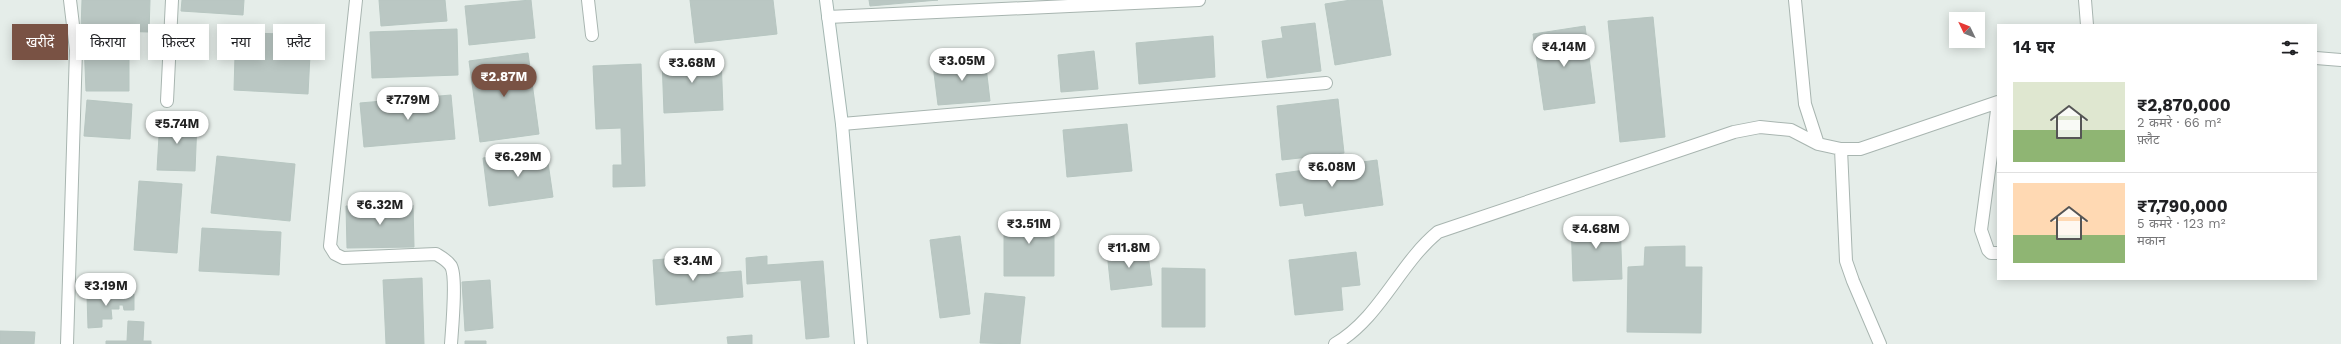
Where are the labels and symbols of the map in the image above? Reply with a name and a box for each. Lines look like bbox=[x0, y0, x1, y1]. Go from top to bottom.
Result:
north arrow bbox=[1949, 12, 1985, 48]
pin: ₹4.14M bbox=[1531, 34, 1597, 68]
pin: ₹3.05M bbox=[929, 48, 995, 82]
pin: ₹3.68M bbox=[659, 50, 725, 84]
pin: ₹2.87M bbox=[471, 64, 537, 98]
pin: ₹7.79M bbox=[375, 87, 441, 121]
pin: ₹5.74M bbox=[144, 111, 210, 145]
pin: ₹6.29M bbox=[485, 144, 551, 178]
pin: ₹6.08M bbox=[1299, 154, 1365, 188]
pin: ₹6.32M bbox=[347, 192, 413, 226]
pin: ₹3.51M bbox=[996, 211, 1062, 245]
pin: ₹4.68M bbox=[1563, 216, 1629, 250]
pin: ₹11.8M bbox=[1096, 235, 1162, 269]
pin: ₹3.4M bbox=[665, 248, 721, 282]
pin: ₹3.19M bbox=[73, 273, 139, 307]

